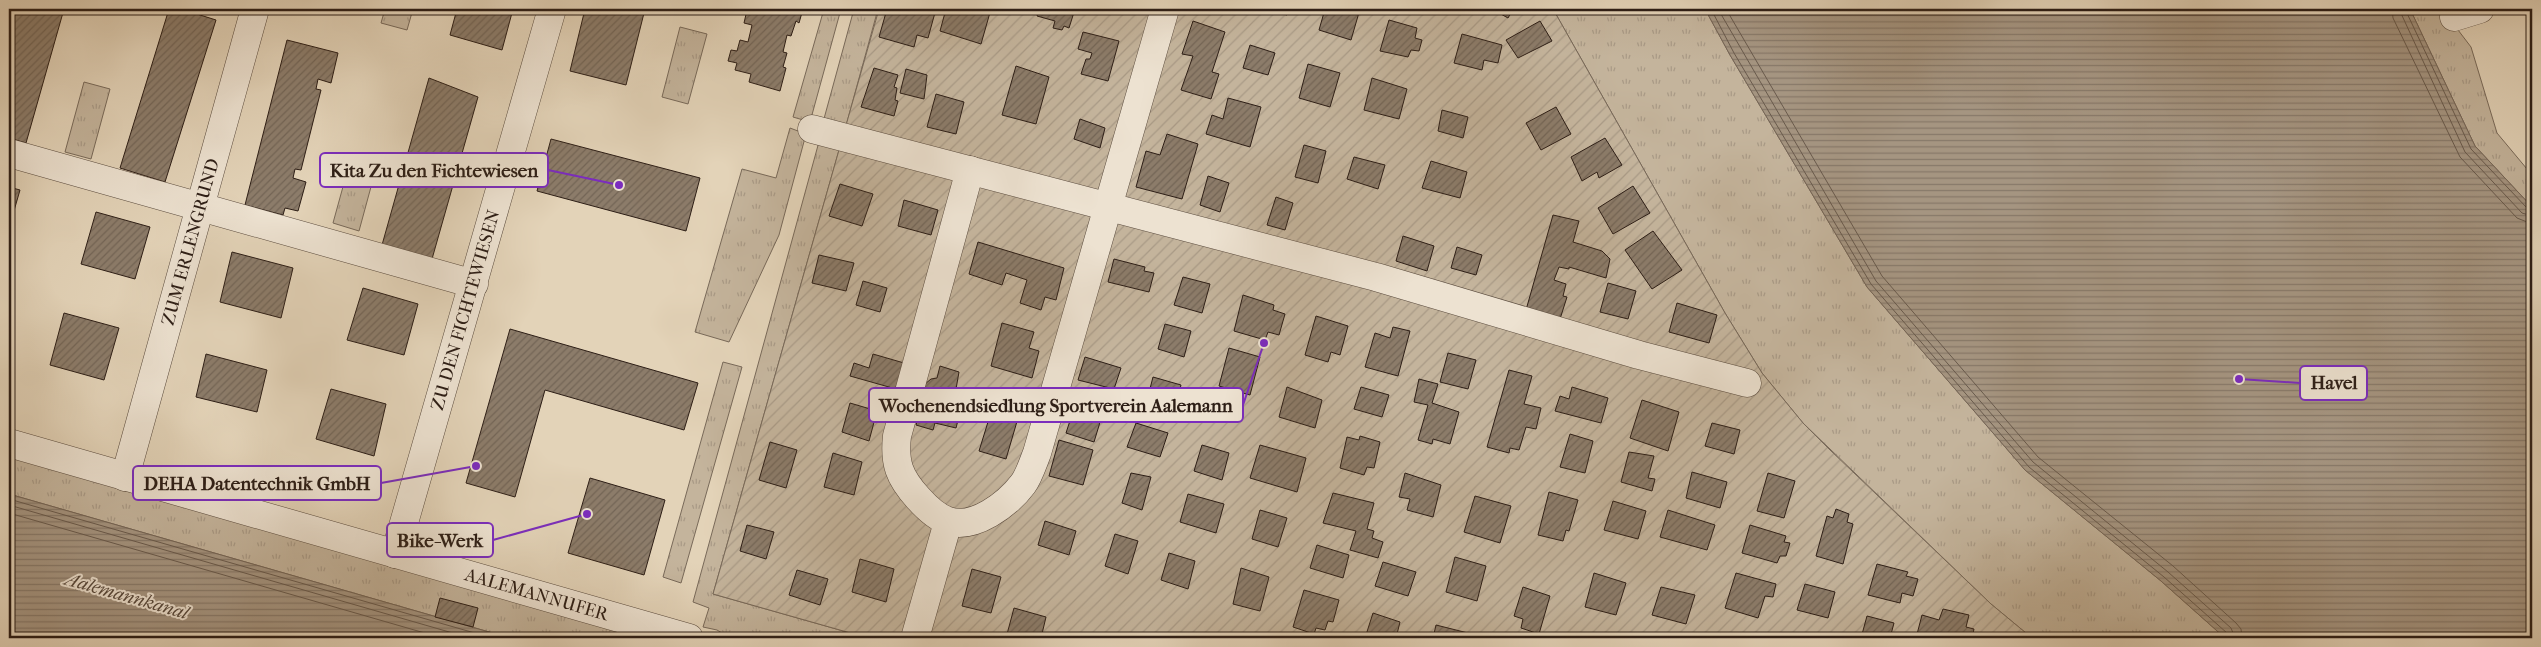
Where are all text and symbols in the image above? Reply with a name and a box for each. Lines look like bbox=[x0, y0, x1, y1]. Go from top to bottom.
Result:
callout: Kita Zu den Fichtewiesen bbox=[320, 153, 548, 187]
street label: ZUM ERLENGRUND bbox=[158, 156, 224, 328]
text: Kita Zu den Fichtewiesen bbox=[330, 160, 539, 182]
street label: ZU DEN FICHTEWIESEN bbox=[427, 207, 505, 413]
callout: Havel bbox=[2300, 366, 2367, 400]
text: Havel bbox=[2310, 372, 2358, 394]
callout: Wochenendsiedlung Sportverein Aalemann bbox=[869, 388, 1243, 422]
text: Wochenendsiedlung Sportverein Aalemann bbox=[878, 395, 1234, 417]
callout: DEHA Datentechnik GmbH bbox=[133, 466, 381, 500]
text: DEHA Datentechnik GmbH bbox=[143, 473, 371, 495]
callout: Bike-Werk bbox=[387, 523, 493, 557]
text: Bike-Werk bbox=[397, 530, 484, 552]
street label: AALEMANNUFER bbox=[461, 564, 612, 626]
water label: Aalemannkanal bbox=[61, 567, 193, 625]

